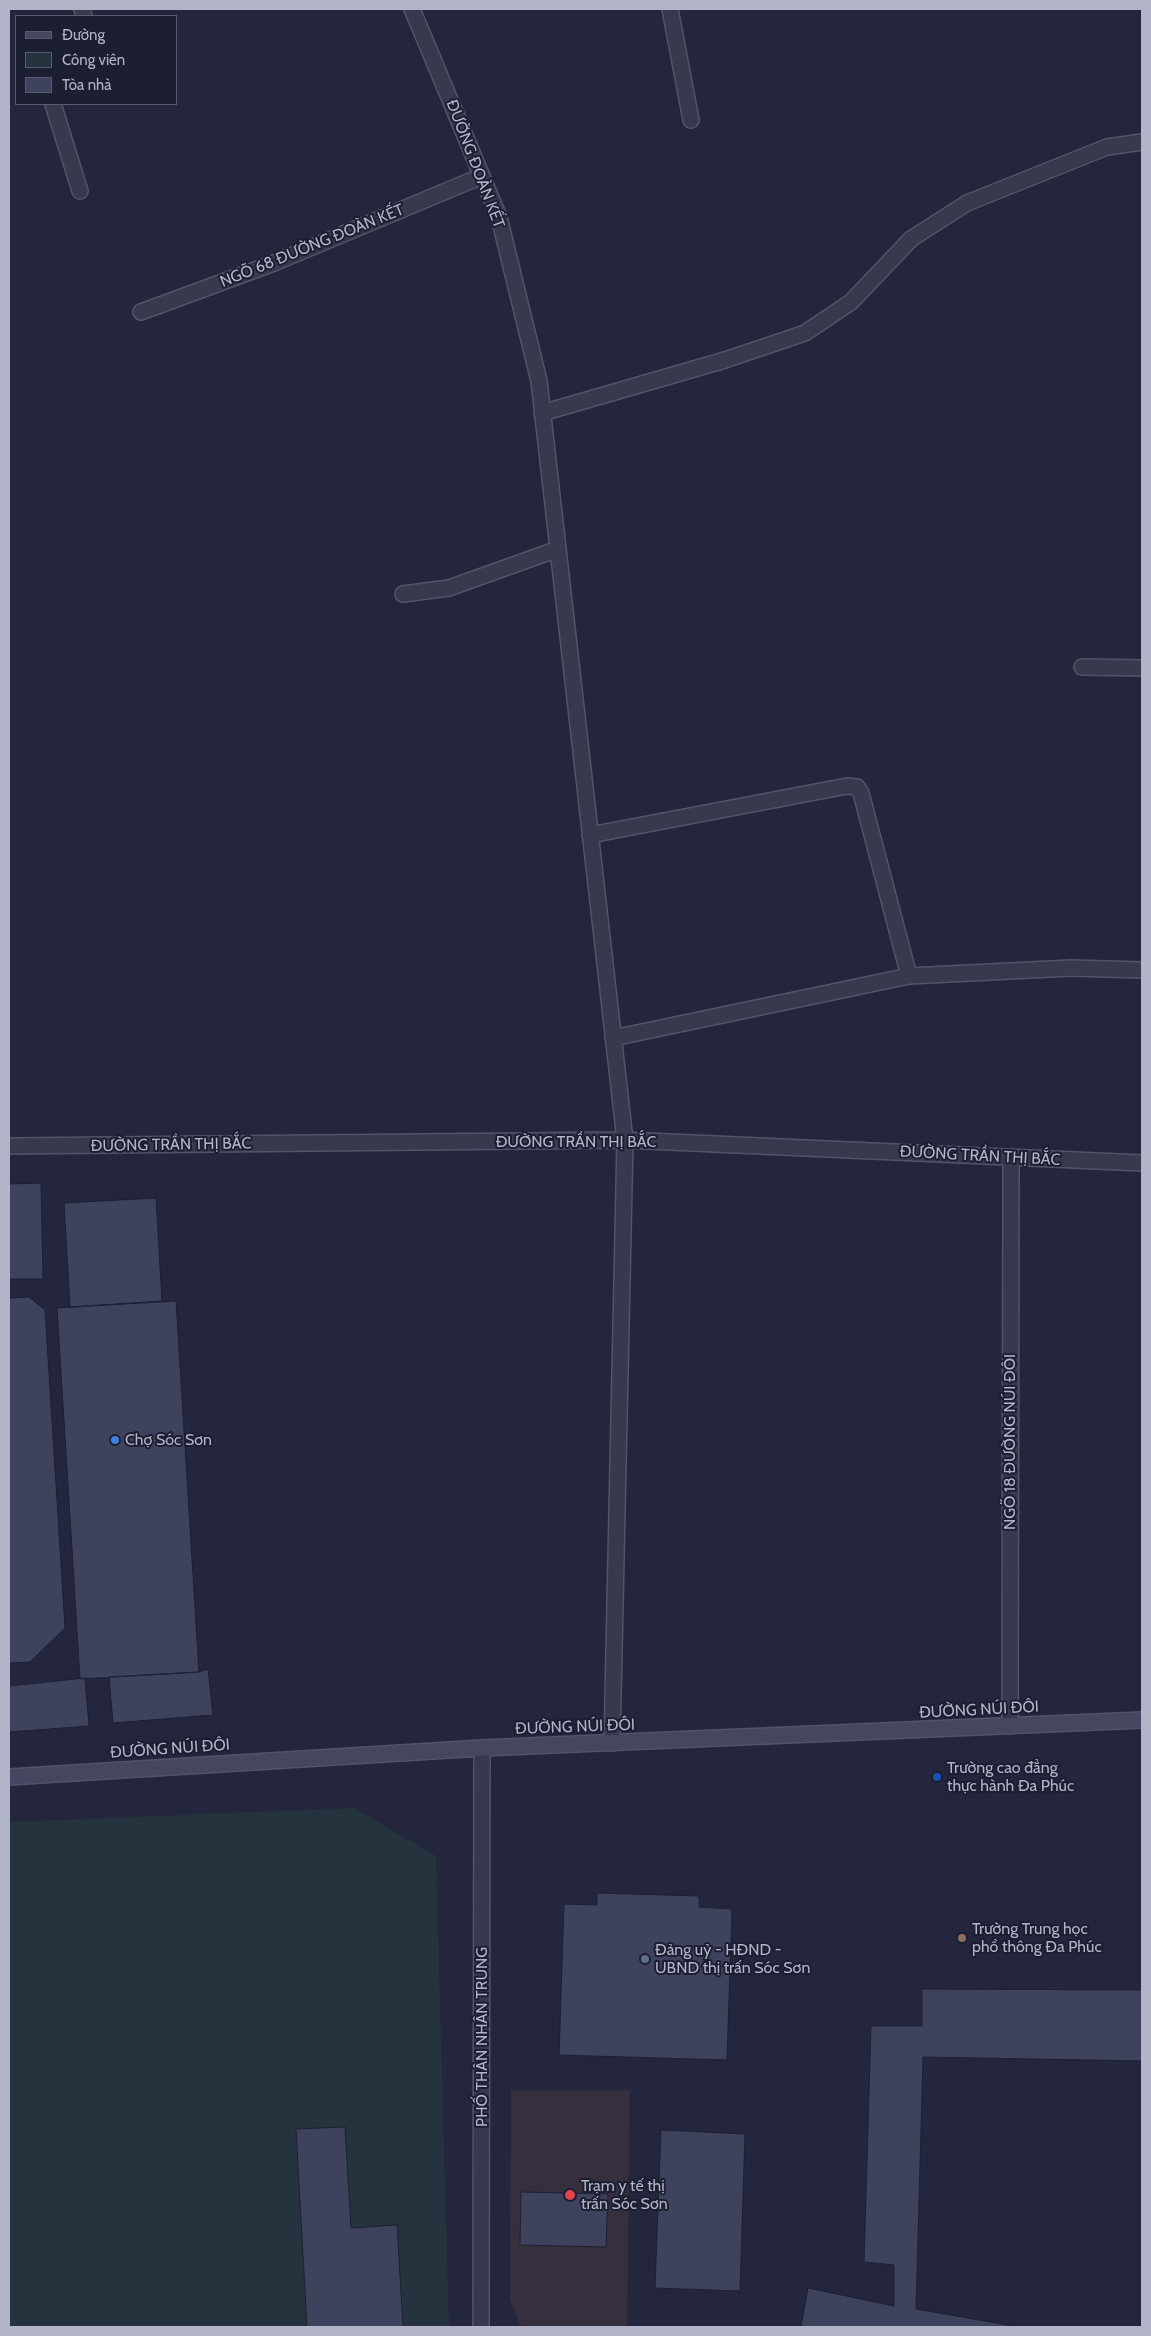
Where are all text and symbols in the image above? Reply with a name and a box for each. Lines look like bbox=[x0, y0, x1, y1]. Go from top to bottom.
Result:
legend bbox=[15, 15, 178, 105]
text: Đường bbox=[62, 26, 105, 44]
text: Công viên bbox=[62, 51, 125, 69]
text: Tòa nhà bbox=[62, 76, 111, 94]
street label: ĐƯỜNG ĐOÀN KẾT bbox=[442, 97, 508, 231]
street label: NGÕ 68 ĐƯỜNG ĐOÀN KẾT bbox=[217, 200, 407, 292]
street label: ĐƯỜNG TRẦN THỊ BẮC bbox=[496, 1132, 656, 1152]
street label: ĐƯỜNG TRẦN THỊ BẮC bbox=[91, 1134, 251, 1156]
street label: ĐƯỜNG TRẦN THỊ BẮC bbox=[899, 1142, 1061, 1170]
street label: NGÕ 18 ĐƯỜNG NÚI ĐÔI bbox=[1000, 1354, 1020, 1530]
place label: Chợ Sóc Sơn bbox=[125, 1430, 212, 1450]
marker: Chợ Sóc Sơn bbox=[109, 1434, 121, 1446]
street label: ĐƯỜNG NÚI ĐÔI bbox=[919, 1697, 1039, 1723]
street label: ĐƯỜNG NÚI ĐÔI bbox=[515, 1715, 635, 1739]
street label: ĐƯỜNG NÚI ĐÔI bbox=[110, 1735, 230, 1763]
place label: Trường cao đẳng thực hành Đa Phúc bbox=[947, 1758, 1074, 1796]
marker: Trường cao đẳng thực hành Đa Phúc bbox=[931, 1771, 943, 1783]
place label: Trường Trung học phổ thông Đa Phúc bbox=[972, 1919, 1102, 1957]
marker: Trường Trung học phổ thông Đa Phúc bbox=[956, 1932, 968, 1944]
place label: Đảng uỷ - HĐND - UBND thị trấn Sóc Sơn bbox=[655, 1940, 810, 1978]
street label: PHỐ THÂN NHÂN TRUNG bbox=[472, 1947, 492, 2127]
marker: Đảng uỷ - HĐND - UBND thị trấn Sóc Sơn bbox=[639, 1953, 651, 1965]
place label: Trạm y tế thị trấn Sóc Sơn bbox=[581, 2176, 668, 2214]
marker: Trạm y tế thị trấn Sóc Sơn bbox=[563, 2188, 577, 2202]

